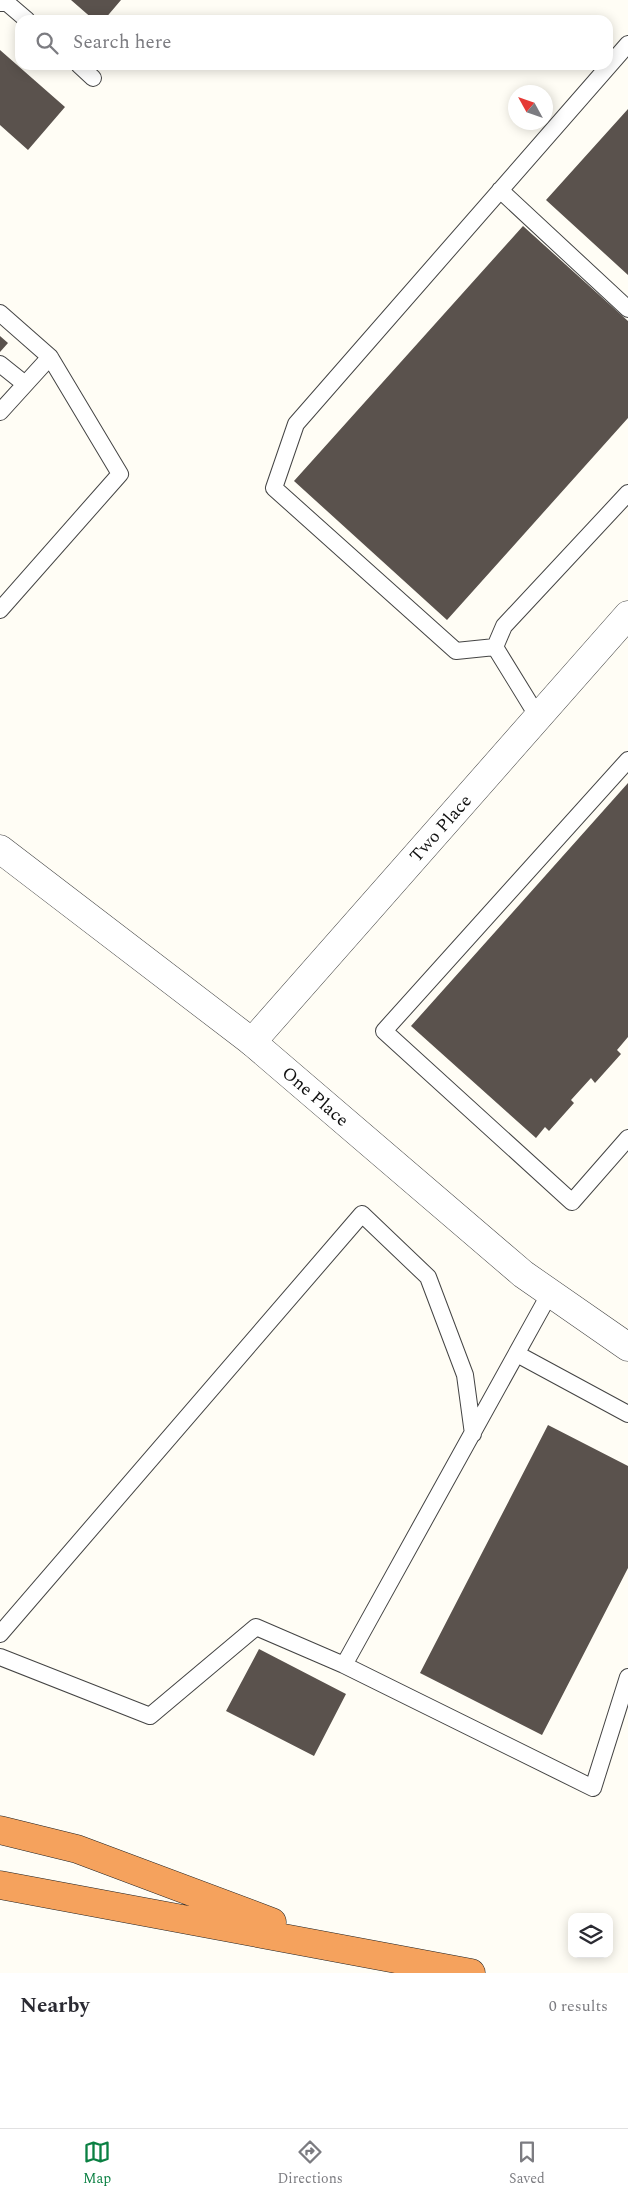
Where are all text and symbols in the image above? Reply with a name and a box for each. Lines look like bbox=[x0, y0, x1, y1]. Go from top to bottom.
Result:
search box bbox=[15, 15, 613, 70]
text: Search here bbox=[73, 28, 172, 57]
icon: search bbox=[33, 29, 61, 57]
north arrow bbox=[508, 85, 553, 130]
street label: Two Place bbox=[403, 788, 478, 868]
street label: One Place bbox=[276, 1060, 355, 1133]
map controls bbox=[568, 1913, 613, 1958]
button: layers bbox=[568, 1913, 613, 1958]
text: Nearby bbox=[20, 1990, 90, 2022]
text: 0 results bbox=[549, 1994, 608, 2018]
tab: Map bbox=[83, 2138, 111, 2189]
tab: Directions bbox=[277, 2138, 343, 2189]
tab: Saved bbox=[509, 2138, 545, 2189]

